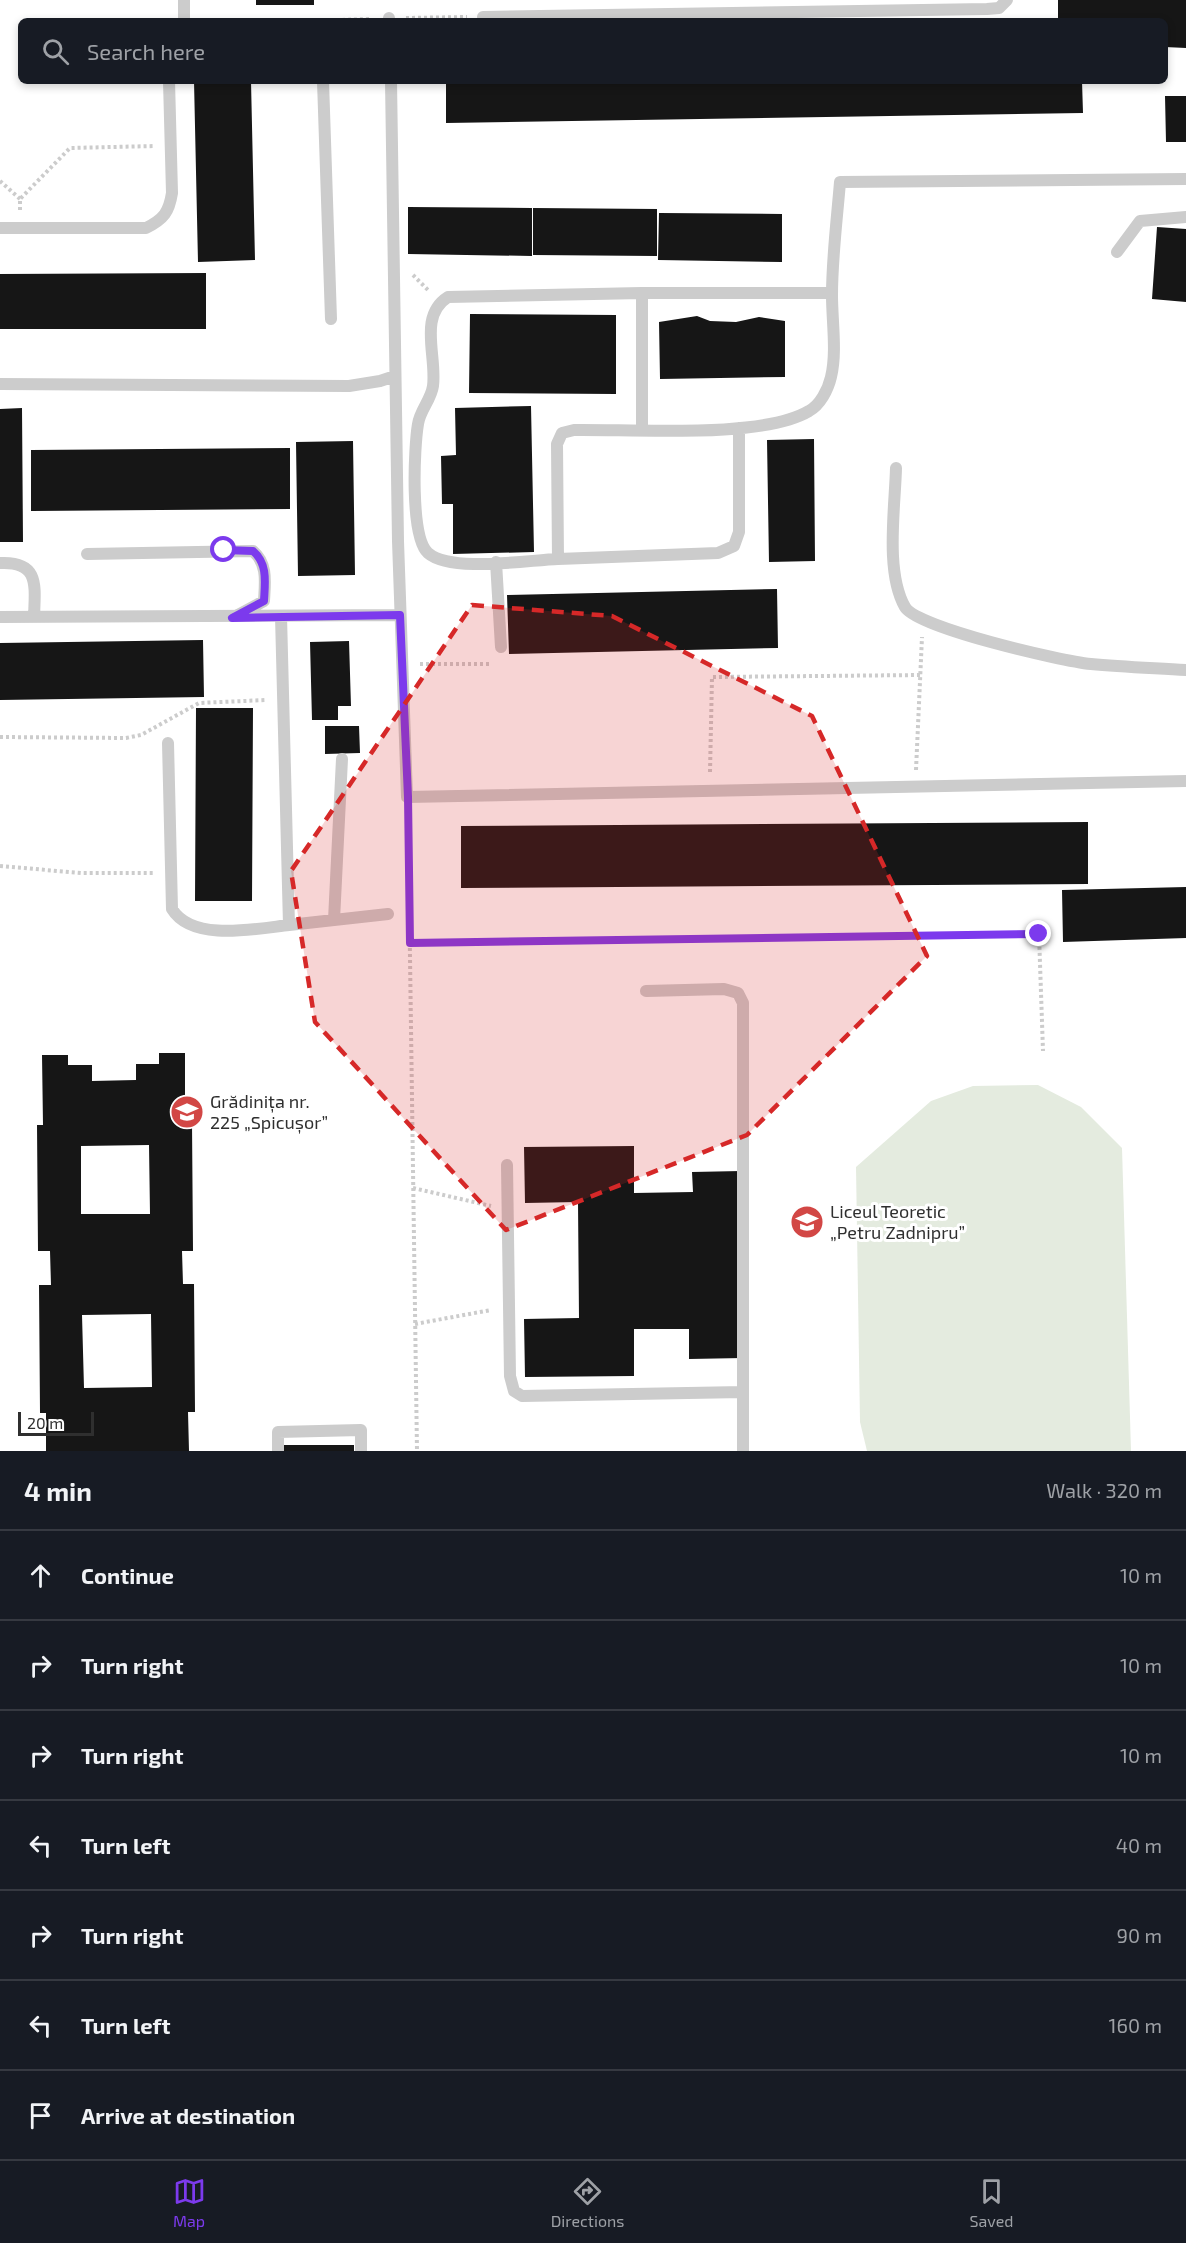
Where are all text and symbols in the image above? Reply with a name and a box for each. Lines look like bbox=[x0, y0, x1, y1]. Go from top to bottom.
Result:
search box bbox=[18, 18, 1168, 84]
icon: search bbox=[39, 35, 72, 68]
text: Search here bbox=[87, 38, 205, 64]
route start bbox=[210, 536, 236, 562]
route end bbox=[1025, 920, 1051, 946]
place label: Grădinița nr. 225 „Spicușor” bbox=[210, 1090, 328, 1134]
school or university icon: Grădinița nr. 225 „Spicușor” bbox=[169, 1094, 205, 1130]
place label: Liceul Teoretic „Petru Zadnipru” bbox=[830, 1200, 965, 1243]
school or university icon: Liceul Teoretic „Petru Zadnipru” bbox=[789, 1204, 825, 1240]
scale bar bbox=[18, 1409, 94, 1436]
text: 20 m bbox=[27, 1413, 63, 1432]
text: 4 min bbox=[24, 1475, 92, 1506]
text: Walk · 320 m bbox=[1046, 1478, 1162, 1502]
icon: ahead bbox=[24, 1559, 57, 1592]
text: Continue bbox=[81, 1562, 174, 1588]
text: 10 m bbox=[1120, 1563, 1162, 1587]
icon: right bbox=[24, 1649, 57, 1682]
text: Turn right bbox=[81, 1652, 183, 1678]
text: 10 m bbox=[1120, 1653, 1162, 1677]
icon: right bbox=[24, 1739, 57, 1772]
text: Turn right bbox=[81, 1742, 183, 1768]
text: 10 m bbox=[1120, 1743, 1162, 1767]
icon: left bbox=[24, 1829, 57, 1862]
text: Turn left bbox=[81, 1832, 170, 1858]
text: 40 m bbox=[1116, 1833, 1162, 1857]
icon: right bbox=[24, 1919, 57, 1952]
text: Turn right bbox=[81, 1922, 183, 1948]
text: 90 m bbox=[1117, 1923, 1162, 1947]
icon: left bbox=[24, 2009, 57, 2042]
text: Turn left bbox=[81, 2012, 170, 2038]
text: 160 m bbox=[1109, 2013, 1162, 2037]
icon: arrive bbox=[24, 2099, 57, 2132]
text: Arrive at destination bbox=[81, 2102, 295, 2128]
tab: Map bbox=[173, 2175, 206, 2230]
tab: Directions bbox=[551, 2175, 624, 2230]
tab: Saved bbox=[970, 2175, 1013, 2230]

